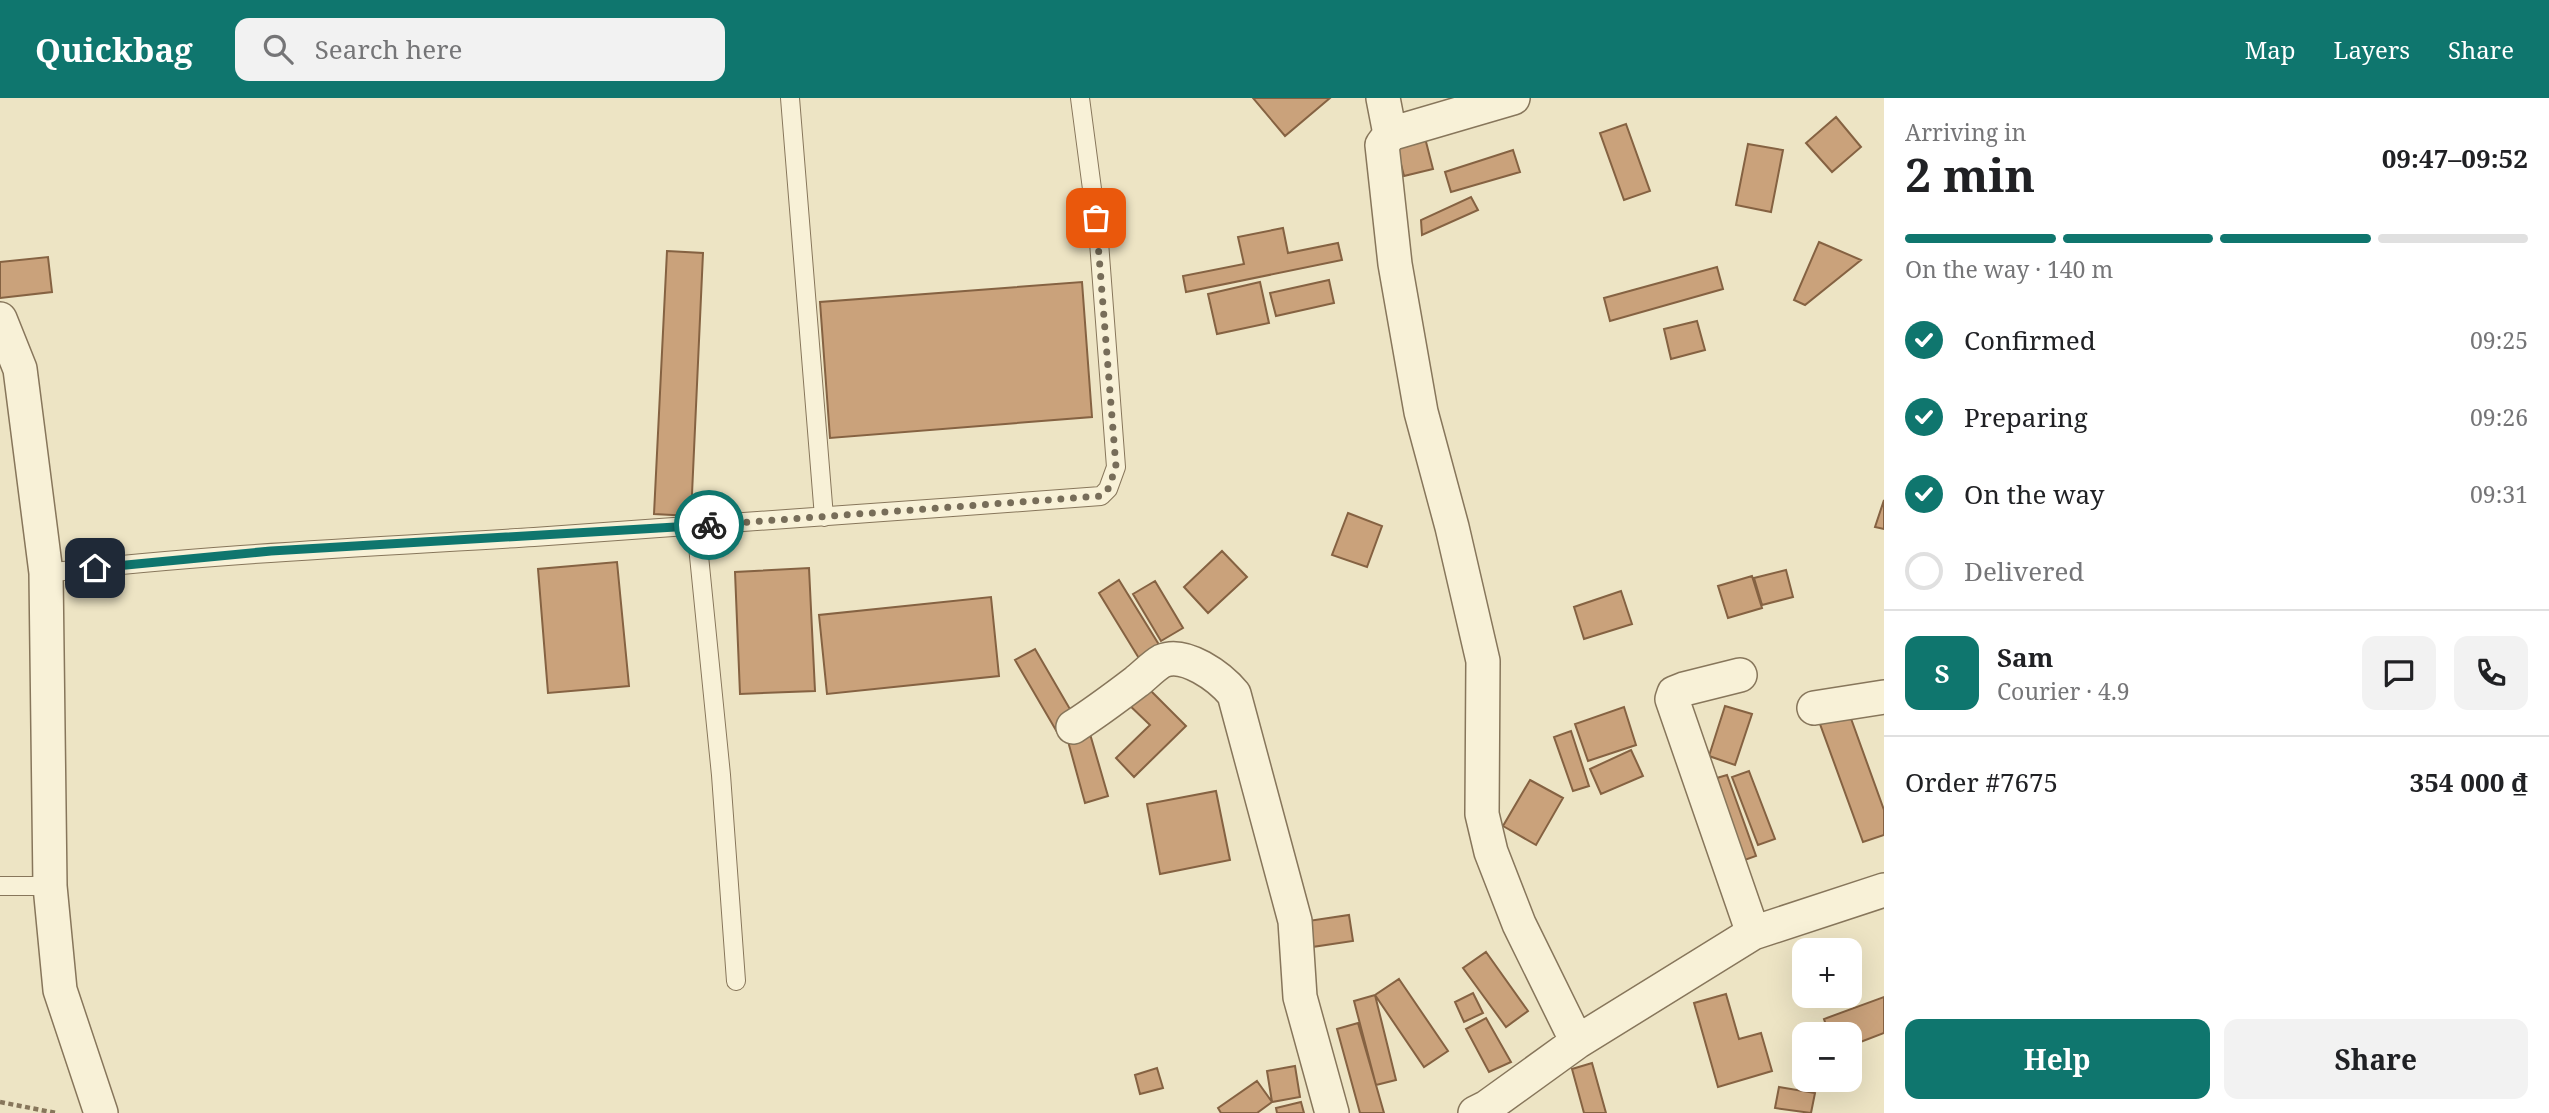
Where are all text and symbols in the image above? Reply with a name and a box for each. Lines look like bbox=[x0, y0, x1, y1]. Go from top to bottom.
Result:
search box bbox=[235, 18, 725, 81]
text: Quickbag bbox=[35, 27, 193, 72]
icon: search bbox=[259, 30, 297, 68]
text: Search here bbox=[315, 31, 462, 67]
text: Map bbox=[2245, 33, 2296, 66]
text: Layers bbox=[2334, 33, 2410, 66]
text: Share bbox=[2448, 33, 2514, 66]
text: Arriving in bbox=[1905, 116, 2026, 148]
text: 09:47–09:52 bbox=[2382, 140, 2528, 176]
text: 2 min bbox=[1905, 143, 2035, 205]
pin bbox=[1066, 188, 1126, 248]
icon: bag bbox=[1077, 199, 1115, 237]
text: On the way · 140 m bbox=[1905, 253, 2113, 285]
icon: check bbox=[1905, 321, 1943, 359]
text: Confirmed bbox=[1964, 322, 2096, 358]
text: 09:25 bbox=[2470, 324, 2528, 356]
icon: check bbox=[1905, 398, 1943, 436]
text: Preparing bbox=[1964, 399, 2088, 435]
text: 09:26 bbox=[2470, 401, 2528, 433]
icon: check bbox=[1905, 475, 1943, 513]
text: On the way bbox=[1964, 476, 2104, 512]
text: 09:31 bbox=[2470, 478, 2528, 510]
courier bbox=[674, 490, 744, 560]
icon: bike bbox=[690, 506, 728, 544]
pin bbox=[65, 538, 125, 598]
icon: home bbox=[76, 549, 114, 587]
text: Delivered bbox=[1964, 553, 2084, 589]
button: chat bbox=[2362, 636, 2436, 710]
button: phone bbox=[2454, 636, 2528, 710]
text: Sam bbox=[1997, 639, 2053, 675]
text: S bbox=[1934, 655, 1950, 691]
text: Courier · 4.9 bbox=[1997, 675, 2130, 707]
text: Order #7675 bbox=[1905, 764, 2058, 800]
text: 354 000 ₫ bbox=[2409, 764, 2528, 800]
map controls bbox=[1792, 938, 1862, 1092]
button: + bbox=[1792, 938, 1862, 1008]
button: Help bbox=[1905, 1019, 2210, 1099]
button: Share bbox=[2224, 1019, 2528, 1099]
button: − bbox=[1792, 1022, 1862, 1092]

